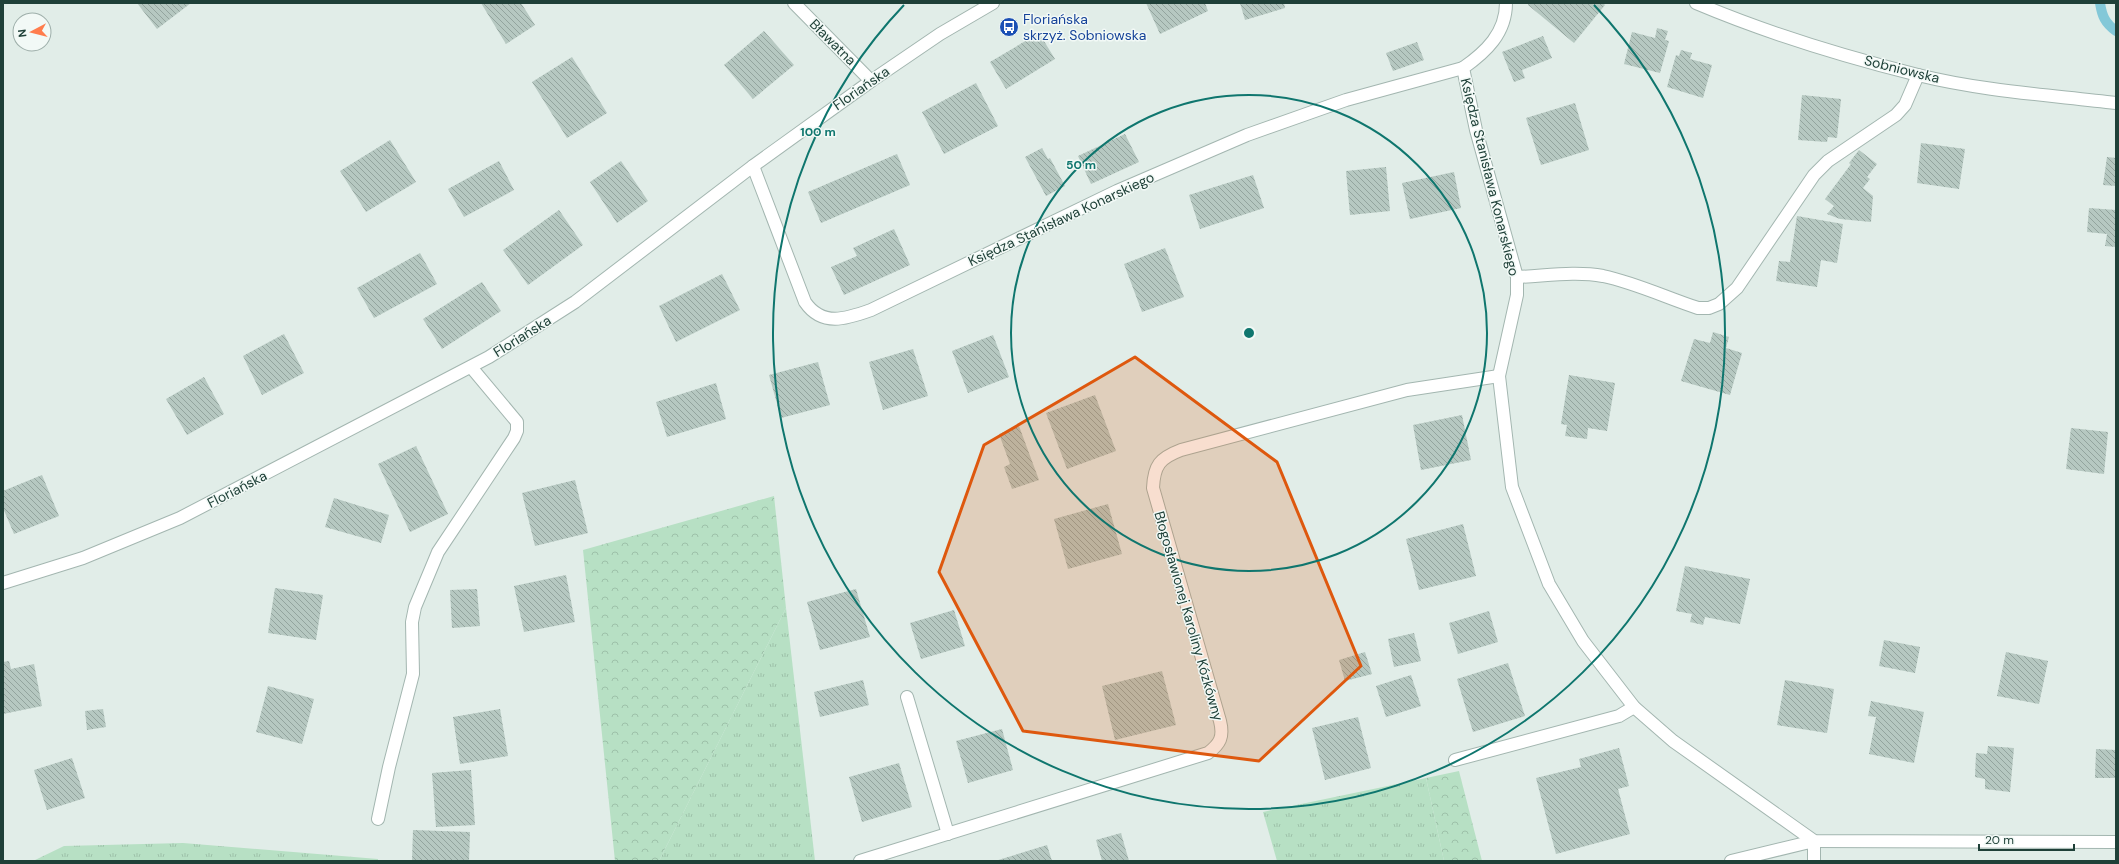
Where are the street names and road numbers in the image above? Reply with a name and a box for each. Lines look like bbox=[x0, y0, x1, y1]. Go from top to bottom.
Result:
street label: Bławatna bbox=[806, 15, 860, 69]
street label: Sobniowska bbox=[1862, 51, 1942, 87]
street label: Floriańska bbox=[829, 62, 893, 114]
street label: Księdza Stanisława Konarskiego bbox=[1457, 76, 1523, 278]
street label: Księdza Stanisława Konarskiego bbox=[965, 168, 1157, 270]
street label: Floriańska bbox=[490, 311, 554, 361]
street label: Floriańska bbox=[204, 466, 270, 512]
street label: Błogosławionej Karoliny Kózkówny bbox=[1150, 509, 1228, 723]

